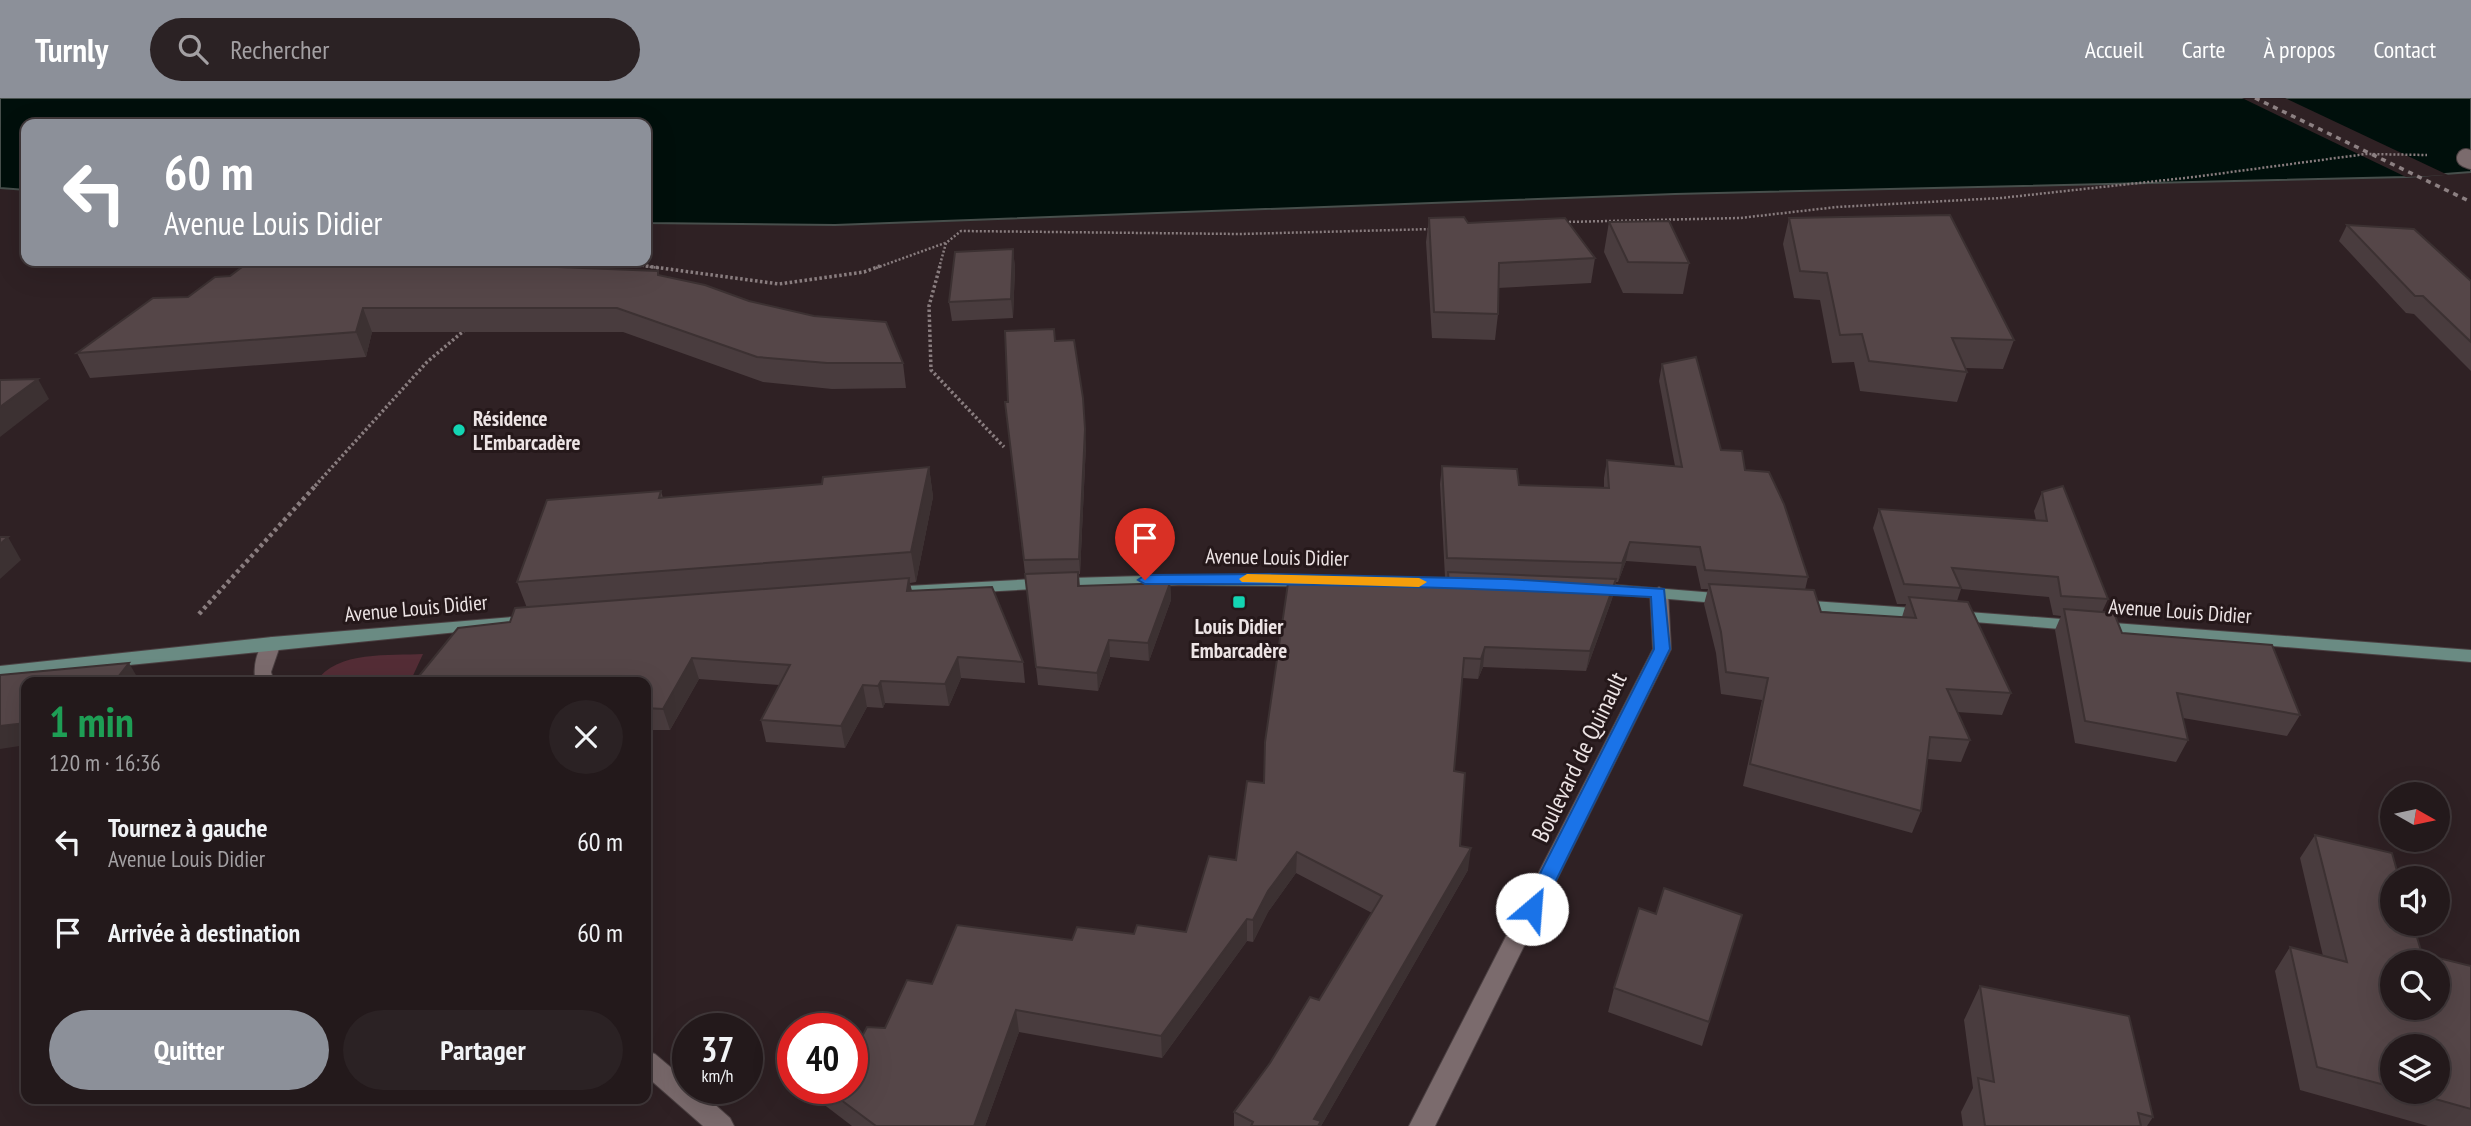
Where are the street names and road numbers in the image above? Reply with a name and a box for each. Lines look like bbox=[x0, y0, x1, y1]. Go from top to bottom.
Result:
street label: Avenue Louis Didier bbox=[1205, 542, 1349, 572]
street label: Avenue Louis Didier bbox=[343, 588, 489, 628]
street label: Avenue Louis Didier bbox=[2108, 593, 2253, 629]
street label: Boulevard de Quinault bbox=[1524, 667, 1634, 847]

